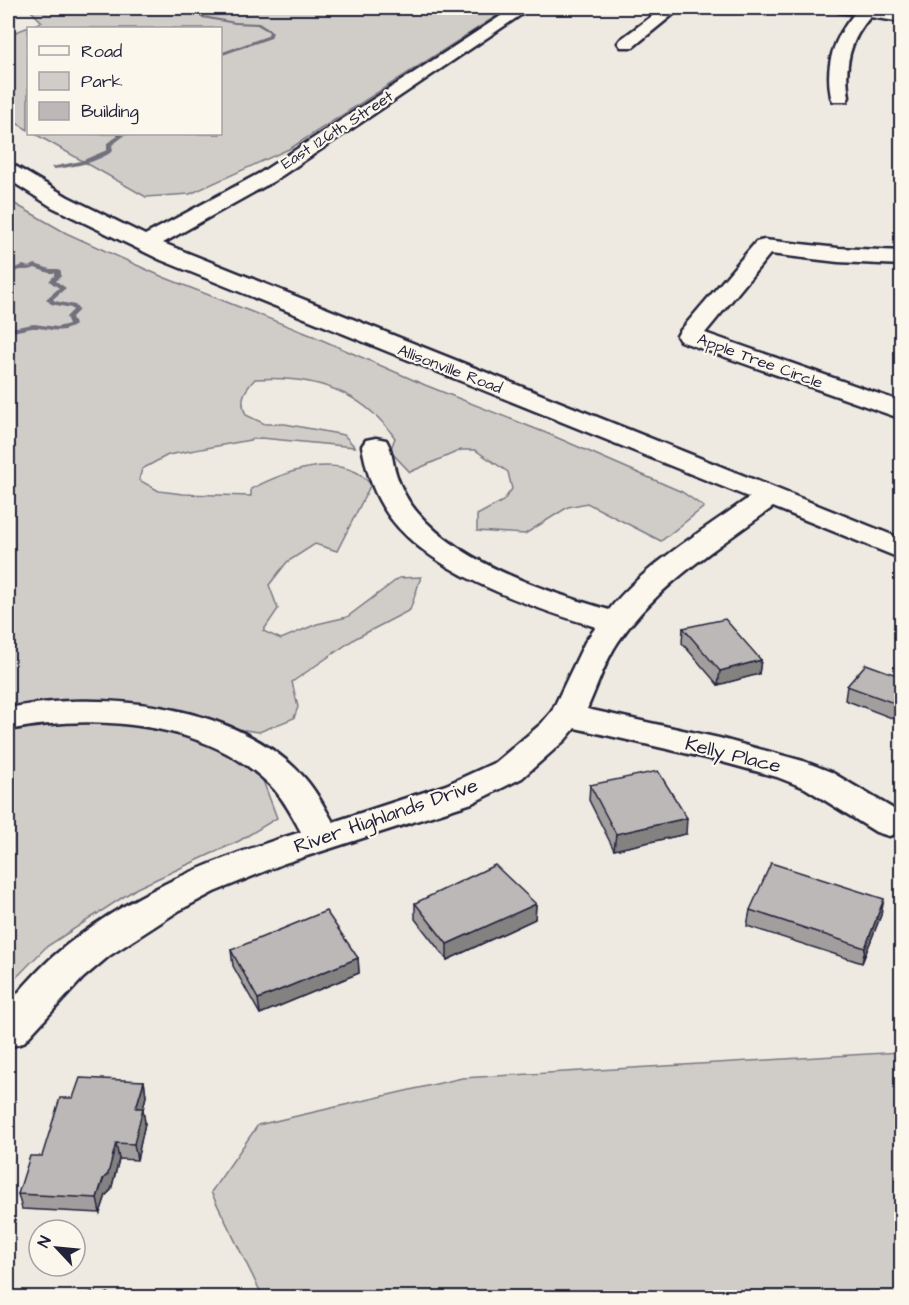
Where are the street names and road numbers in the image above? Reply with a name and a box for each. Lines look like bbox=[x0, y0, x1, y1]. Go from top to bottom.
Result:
street label: East 126th Street bbox=[277, 85, 398, 175]
street label: Apple Tree Circle bbox=[694, 328, 826, 394]
street label: Allisonville Road bbox=[395, 339, 505, 399]
street label: Kelly Place bbox=[682, 730, 784, 781]
street label: River Highlands Drive bbox=[290, 771, 482, 862]

